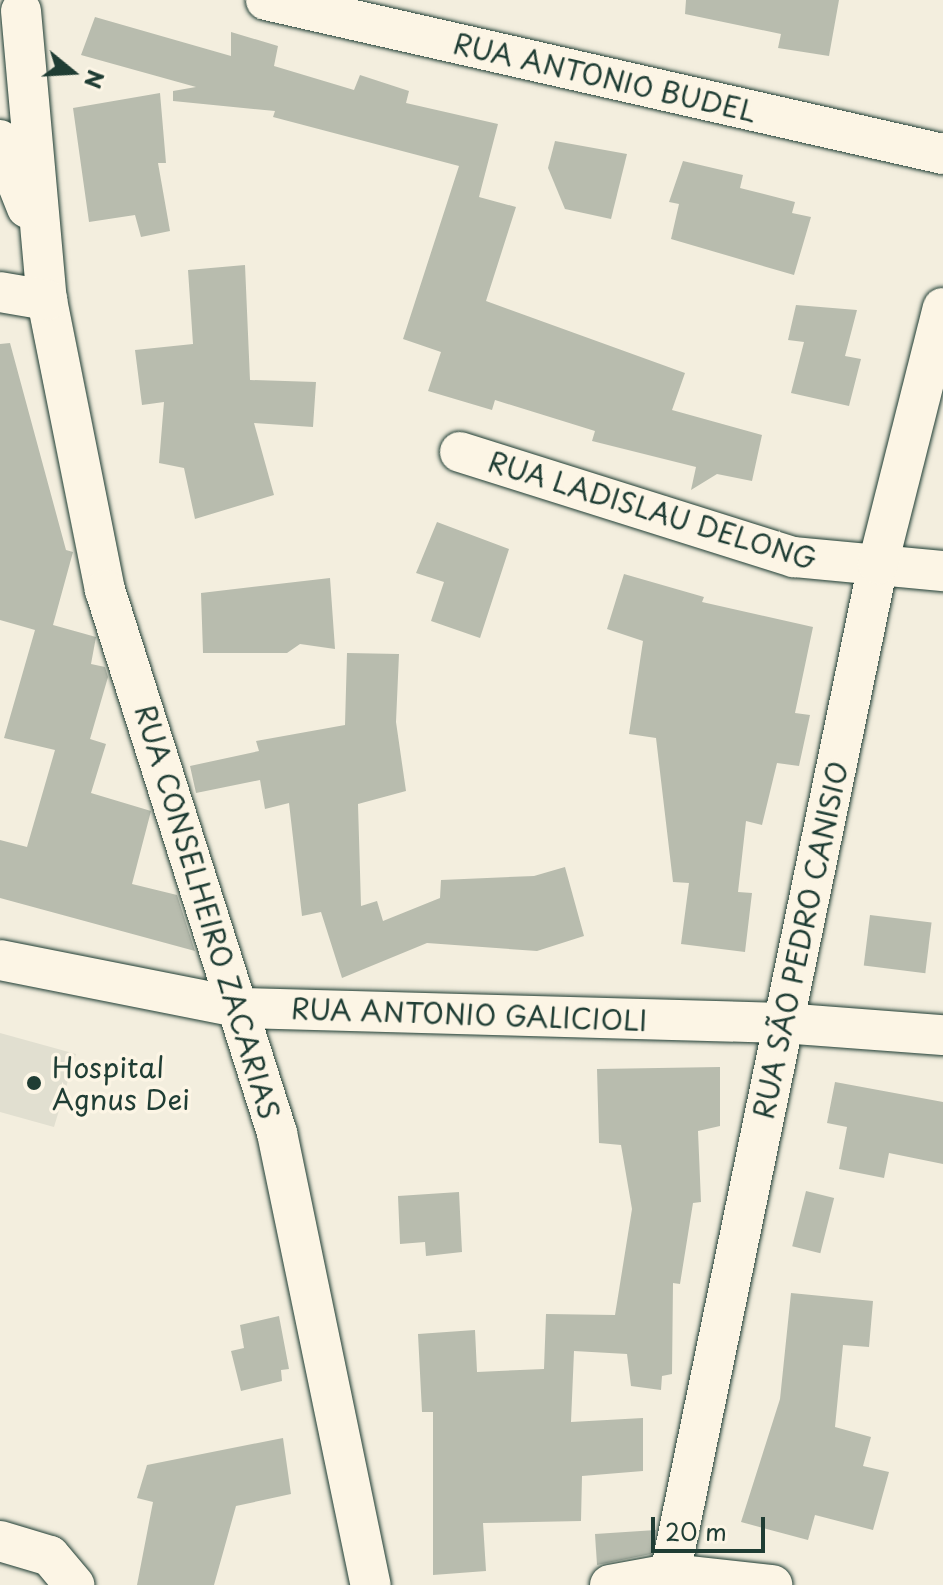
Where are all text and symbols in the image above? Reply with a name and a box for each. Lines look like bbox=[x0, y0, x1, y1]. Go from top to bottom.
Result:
street label: RUA ANTONIO BUDEL bbox=[448, 25, 762, 129]
north arrow bbox=[32, 32, 112, 112]
text: N bbox=[77, 66, 114, 93]
street label: RUA LADISLAU DELONG bbox=[482, 443, 824, 577]
street label: RUA CONSELHEIRO ZACARIAS bbox=[129, 700, 287, 1124]
street label: RUA SÃO PEDRO CANISIO bbox=[745, 756, 855, 1124]
street label: RUA ANTONIO GALICIOLI bbox=[288, 991, 650, 1037]
place label: Hospital Agnus Dei bbox=[52, 1050, 188, 1116]
marker: Hospital Agnus Dei bbox=[23, 1072, 45, 1094]
scale bar bbox=[655, 1501, 769, 1551]
text: 20 m bbox=[665, 1513, 727, 1549]

